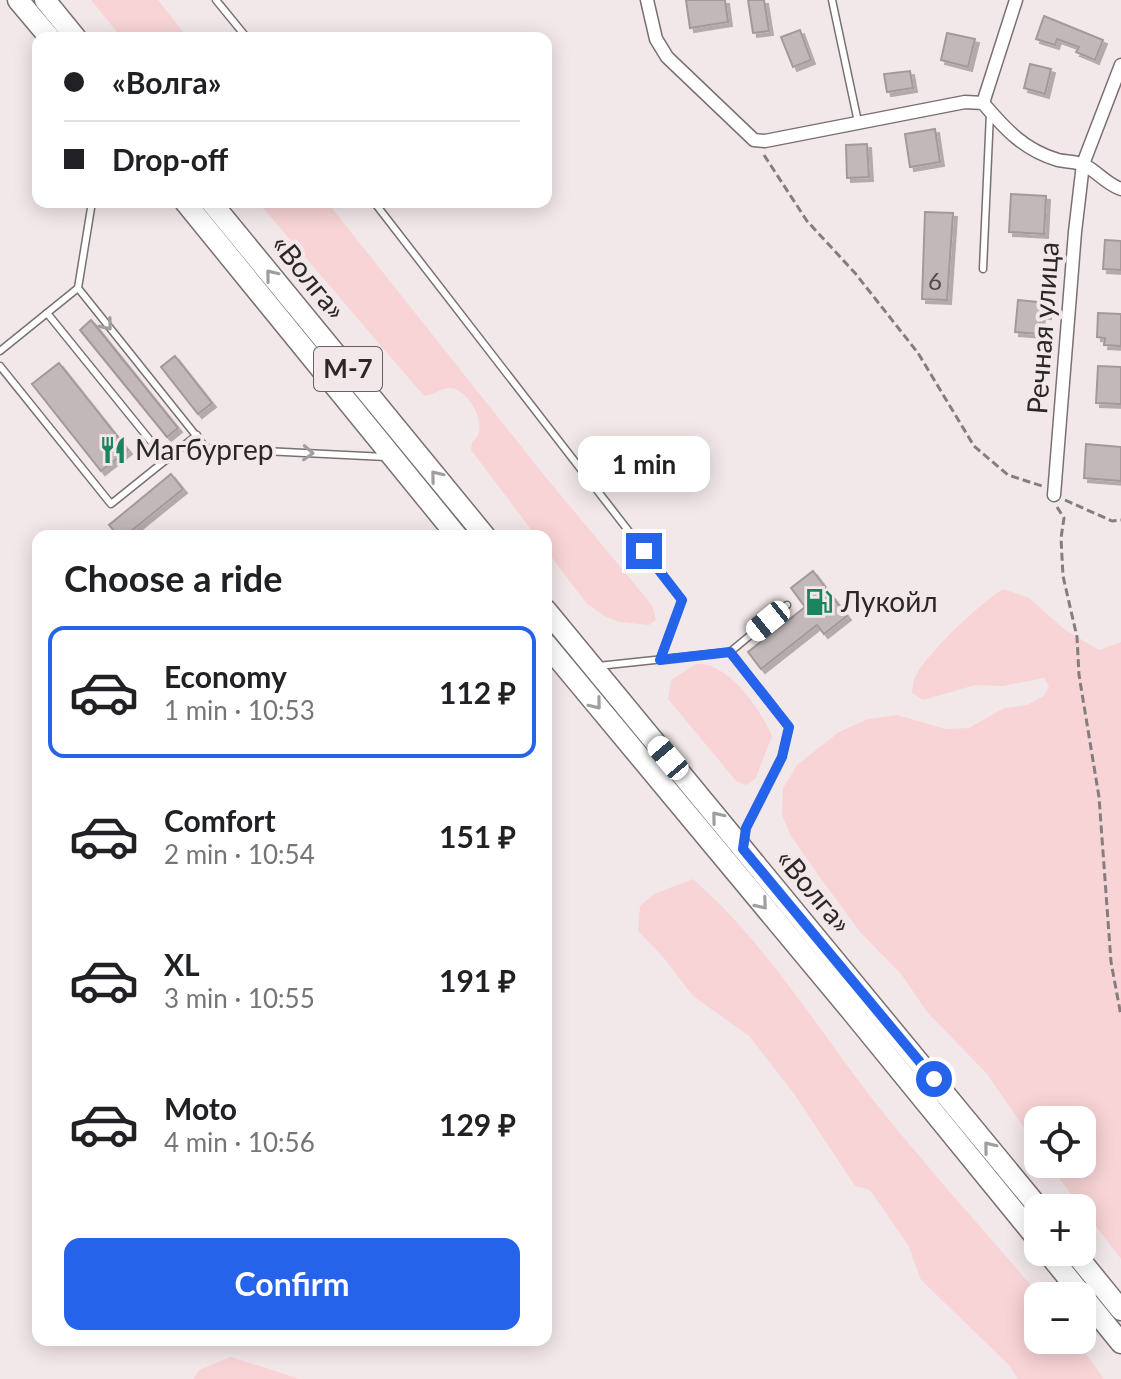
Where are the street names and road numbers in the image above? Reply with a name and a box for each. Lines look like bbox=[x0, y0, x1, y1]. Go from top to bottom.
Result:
street label: «Волга» bbox=[265, 227, 354, 326]
street label: Речная улица bbox=[1019, 241, 1065, 415]
road number: М-7 bbox=[314, 347, 382, 391]
street label: «Волга» bbox=[770, 841, 860, 939]

